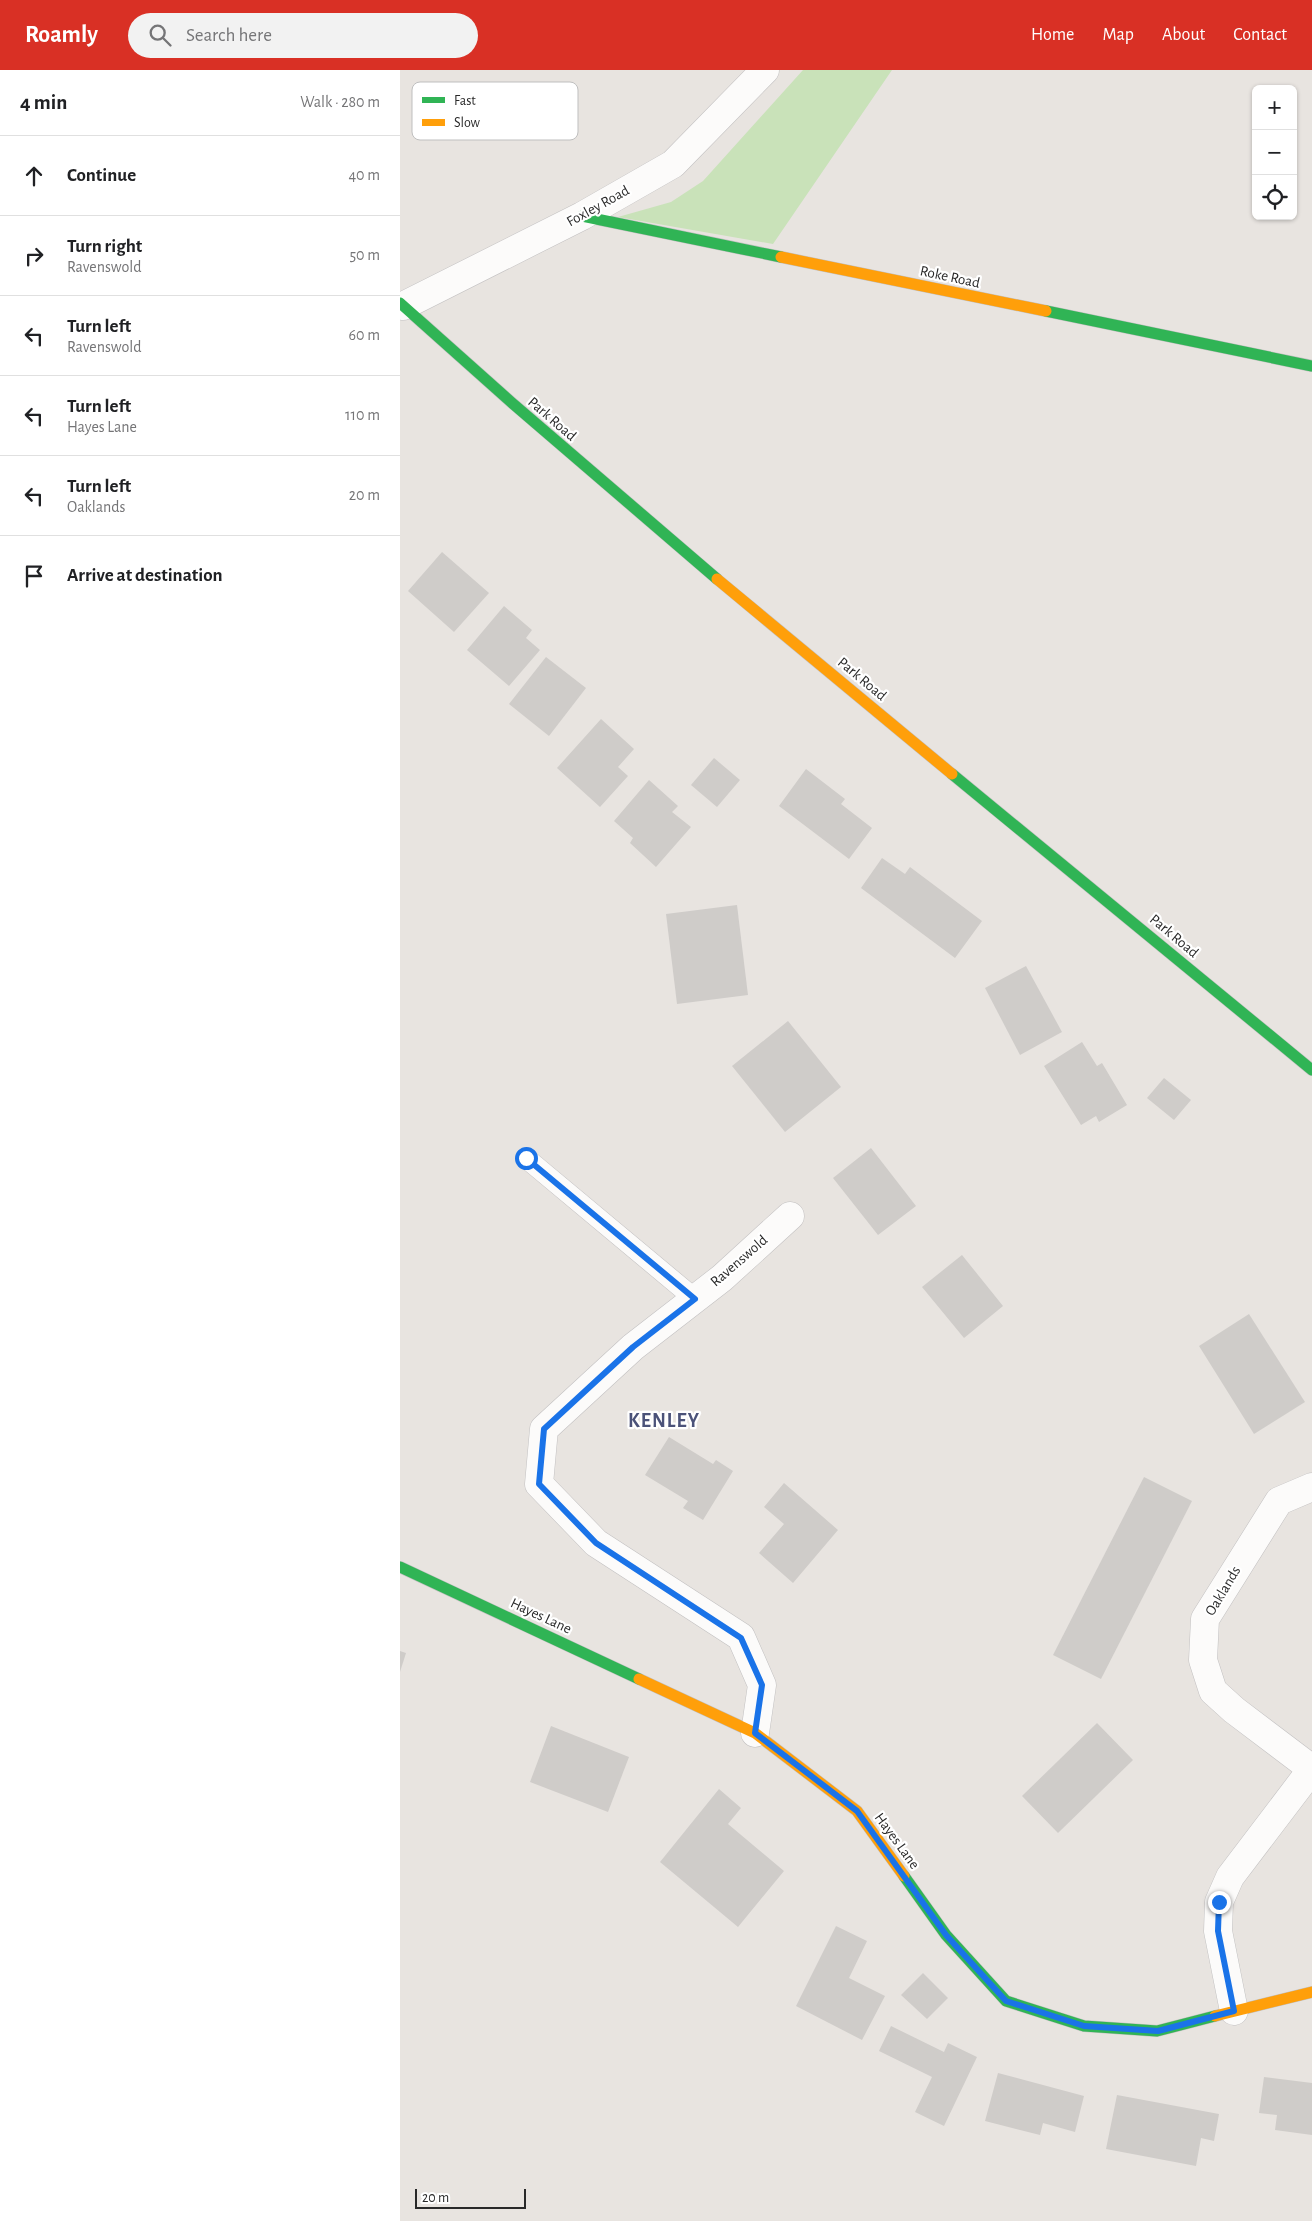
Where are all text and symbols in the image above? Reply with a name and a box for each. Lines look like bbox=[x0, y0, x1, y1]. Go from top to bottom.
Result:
search box bbox=[128, 13, 478, 58]
icon: search bbox=[146, 21, 174, 49]
text: Roamly bbox=[25, 23, 98, 47]
text: Search here bbox=[186, 26, 272, 45]
text: Home bbox=[1031, 26, 1074, 44]
text: Map bbox=[1102, 26, 1134, 44]
text: About bbox=[1162, 26, 1205, 44]
text: Contact bbox=[1233, 26, 1287, 44]
legend bbox=[412, 82, 578, 140]
map controls bbox=[1252, 85, 1297, 220]
button: + bbox=[1252, 85, 1297, 130]
text: 4 min bbox=[20, 92, 67, 113]
text: Walk · 280 m bbox=[300, 94, 380, 110]
text: Fast bbox=[454, 94, 476, 108]
text: Slow bbox=[454, 116, 481, 130]
button: − bbox=[1252, 130, 1297, 175]
icon: ahead bbox=[20, 162, 48, 190]
text: Continue bbox=[67, 166, 136, 185]
text: 40 m bbox=[348, 167, 380, 183]
button: locate bbox=[1252, 175, 1297, 220]
street label: Foxley Road bbox=[564, 183, 632, 229]
text: Turn right bbox=[67, 237, 142, 256]
icon: right bbox=[20, 242, 48, 270]
text: 50 m bbox=[349, 247, 380, 263]
text: Ravenswold bbox=[67, 259, 142, 275]
street label: Roke Road bbox=[919, 263, 982, 291]
text: Turn left bbox=[67, 317, 131, 336]
icon: left bbox=[20, 322, 48, 350]
text: 60 m bbox=[349, 327, 380, 343]
text: Ravenswold bbox=[67, 339, 142, 355]
street label: Park Road bbox=[525, 394, 579, 444]
text: Turn left bbox=[67, 397, 131, 416]
icon: left bbox=[20, 402, 48, 430]
text: 110 m bbox=[345, 407, 380, 423]
text: Hayes Lane bbox=[67, 419, 137, 435]
text: Turn left bbox=[67, 477, 131, 496]
icon: left bbox=[20, 482, 48, 510]
text: 20 m bbox=[349, 487, 380, 503]
text: Oaklands bbox=[67, 499, 126, 515]
icon: arrive bbox=[20, 562, 48, 590]
text: Arrive at destination bbox=[67, 566, 223, 585]
street label: Park Road bbox=[835, 655, 889, 704]
street label: Park Road bbox=[1147, 912, 1201, 961]
route start bbox=[515, 1147, 538, 1170]
street label: Ravenswold bbox=[708, 1232, 770, 1290]
district label: KENLEY bbox=[628, 1411, 700, 1431]
street label: Oaklands bbox=[1202, 1564, 1244, 1618]
street label: Hayes Lane bbox=[508, 1595, 574, 1637]
street label: Hayes Lane bbox=[872, 1810, 922, 1872]
route end bbox=[1208, 1891, 1231, 1914]
scale bar bbox=[415, 2186, 526, 2209]
text: 20 m bbox=[422, 2191, 449, 2205]

